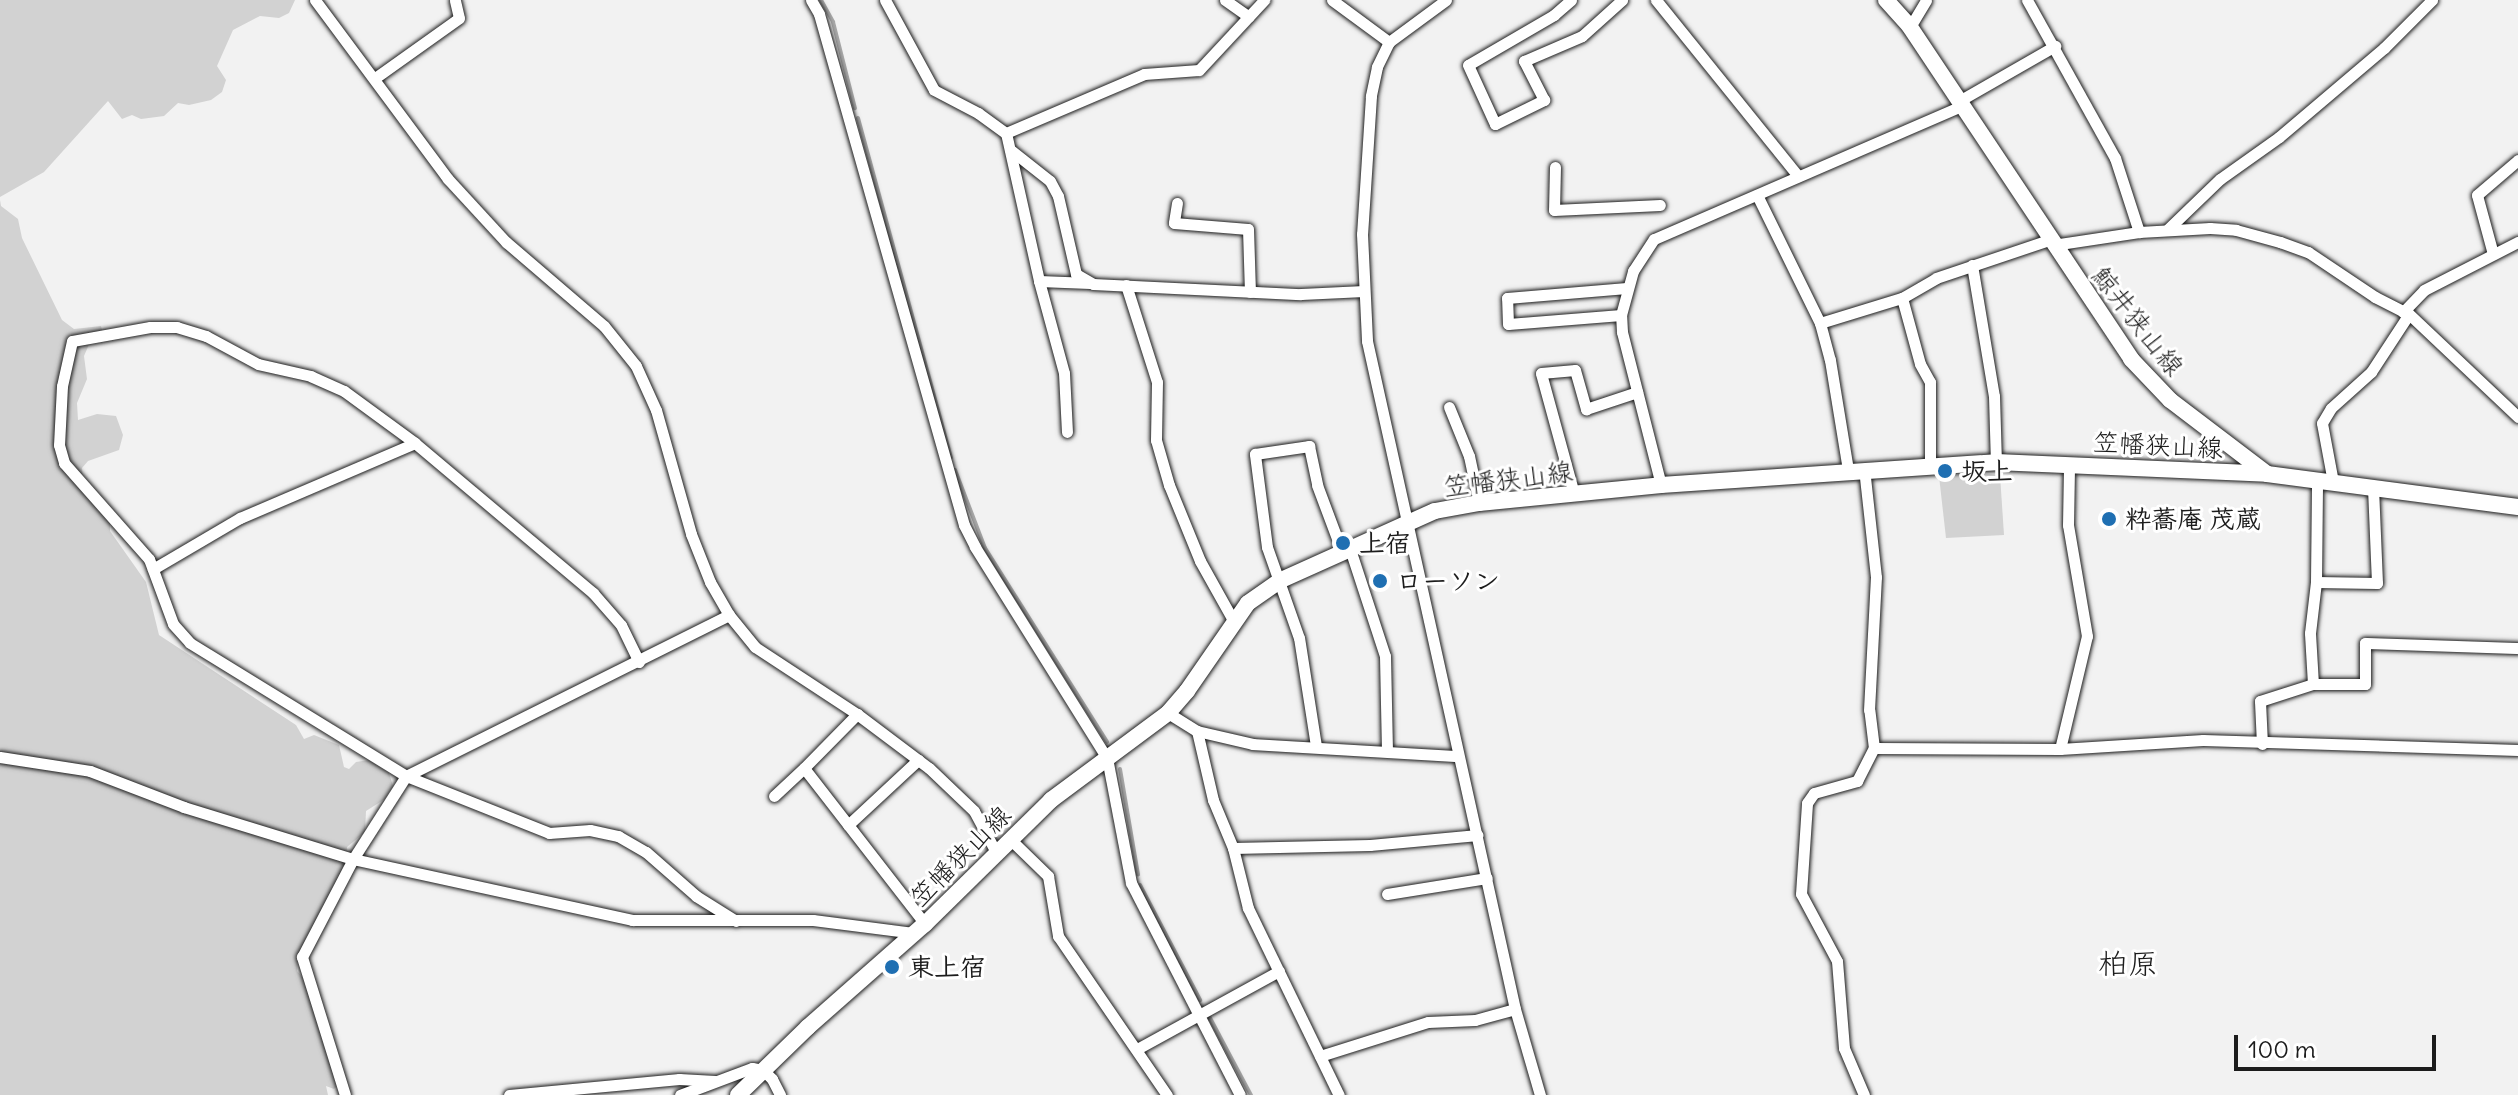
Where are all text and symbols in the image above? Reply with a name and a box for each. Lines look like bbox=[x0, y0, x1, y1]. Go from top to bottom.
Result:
street label: 鯨井狭山線 bbox=[2086, 260, 2190, 382]
street label: 笠幡狭山線 bbox=[2092, 426, 2224, 464]
place label: 坂上 bbox=[1961, 455, 2013, 487]
street label: 笠幡狭山線 bbox=[1442, 456, 1574, 502]
marker: 坂上 bbox=[1936, 462, 1954, 480]
place label: 粋蕎庵 茂蔵 bbox=[2125, 503, 2261, 535]
marker: 粋蕎庵 茂蔵 bbox=[2100, 510, 2118, 528]
place label: 上宿 bbox=[1359, 527, 1411, 559]
marker: 上宿 bbox=[1334, 534, 1352, 552]
place label: ローソン bbox=[1396, 565, 1500, 597]
marker: ローソン bbox=[1371, 572, 1389, 590]
street label: 笠幡狭山線 bbox=[903, 799, 1017, 913]
district label: 柏原 bbox=[2098, 945, 2158, 981]
place label: 東上宿 bbox=[908, 951, 986, 983]
marker: 東上宿 bbox=[883, 958, 901, 976]
scale bar bbox=[2238, 1019, 2440, 1069]
text: 100 m bbox=[2248, 1034, 2316, 1064]

